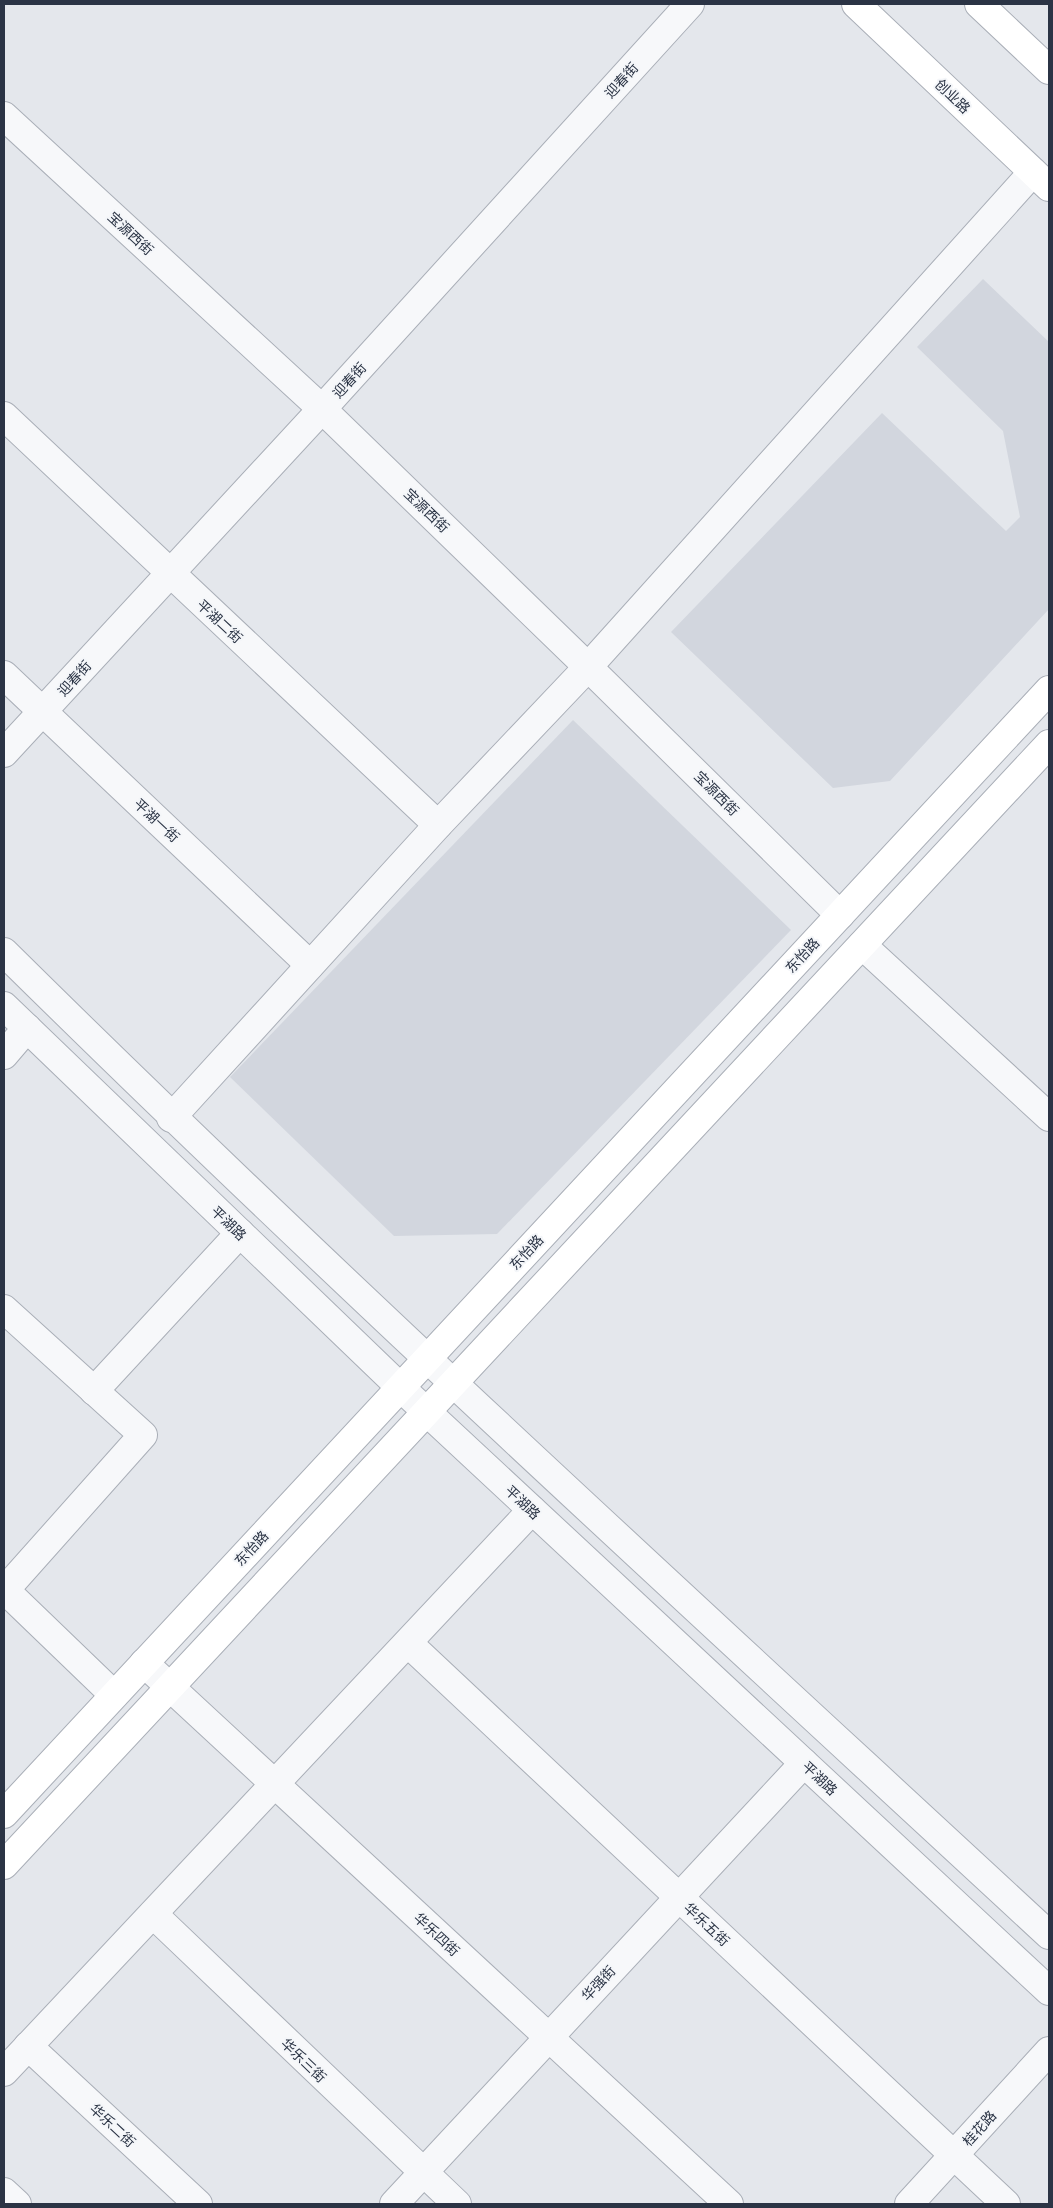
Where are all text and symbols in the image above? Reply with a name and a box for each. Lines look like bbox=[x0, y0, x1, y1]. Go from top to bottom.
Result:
street label: 迎春街 bbox=[601, 59, 641, 101]
street label: 创业路 bbox=[932, 75, 974, 117]
street label: 宝源西街 bbox=[105, 208, 157, 258]
street label: 迎春街 bbox=[329, 359, 369, 401]
street label: 宝源西街 bbox=[401, 484, 453, 536]
street label: 平湖二街 bbox=[194, 596, 246, 646]
street label: 迎春街 bbox=[54, 657, 94, 699]
street label: 宝源西街 bbox=[691, 767, 743, 819]
street label: 平湖一街 bbox=[131, 795, 183, 845]
street label: 东怡路 bbox=[781, 934, 823, 976]
street label: 平湖路 bbox=[208, 1202, 250, 1244]
street label: 东怡路 bbox=[505, 1231, 547, 1273]
street label: 平湖路 bbox=[502, 1481, 544, 1523]
street label: 东怡路 bbox=[230, 1527, 272, 1569]
street label: 平湖路 bbox=[799, 1757, 841, 1799]
street label: 华乐五街 bbox=[681, 1899, 733, 1949]
street label: 华乐四街 bbox=[411, 1909, 463, 1959]
street label: 华强街 bbox=[577, 1962, 619, 2004]
street label: 华乐三街 bbox=[278, 2034, 330, 2086]
street label: 华乐二街 bbox=[87, 2100, 139, 2150]
street label: 桂花路 bbox=[959, 2107, 999, 2149]

